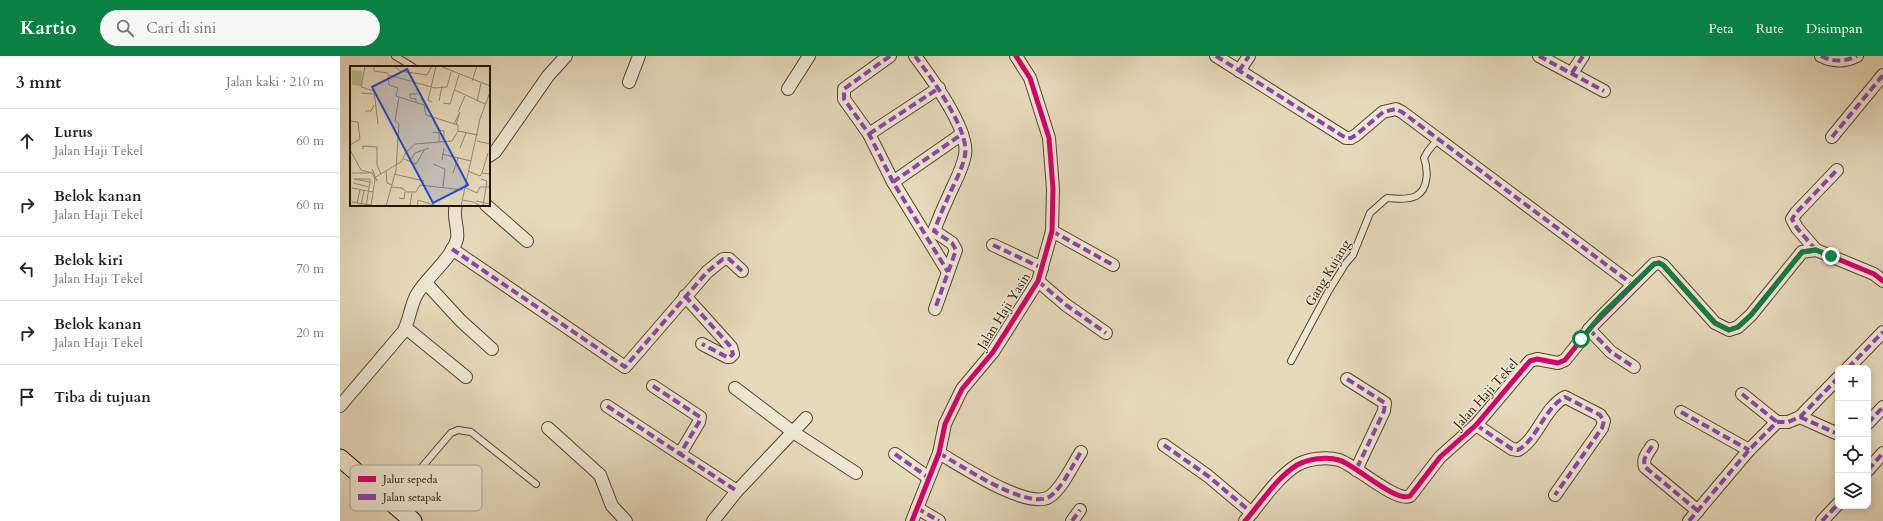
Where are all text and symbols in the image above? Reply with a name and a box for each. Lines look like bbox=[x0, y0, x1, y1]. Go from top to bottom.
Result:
search box bbox=[100, 10, 380, 46]
text: Kartio bbox=[20, 15, 76, 41]
icon: search bbox=[114, 17, 136, 39]
text: Cari di sini bbox=[146, 18, 216, 38]
text: Peta bbox=[1708, 19, 1734, 38]
text: Rute bbox=[1756, 19, 1784, 38]
text: Disimpan bbox=[1806, 19, 1863, 38]
inset map bbox=[350, 66, 490, 206]
text: 3 mnt bbox=[16, 71, 61, 94]
text: Jalan kaki · 210 m bbox=[226, 73, 324, 91]
text: Lurus bbox=[54, 122, 93, 142]
icon: ahead bbox=[16, 130, 38, 152]
text: 60 m bbox=[296, 132, 324, 150]
text: Jalan Haji Tekel bbox=[54, 142, 143, 160]
text: Belok kanan bbox=[54, 186, 142, 206]
icon: right bbox=[16, 194, 38, 216]
text: 60 m bbox=[296, 196, 324, 214]
text: Jalan Haji Tekel bbox=[54, 206, 143, 224]
street label: Gang Kujang bbox=[1301, 236, 1355, 310]
route end bbox=[1822, 247, 1840, 265]
text: Belok kiri bbox=[54, 250, 123, 270]
icon: left bbox=[16, 258, 38, 280]
text: 70 m bbox=[296, 260, 324, 278]
street label: Jalan Haji Yasin bbox=[972, 268, 1035, 355]
text: Jalan Haji Tekel bbox=[54, 270, 143, 288]
text: Belok kanan bbox=[54, 314, 142, 334]
icon: right bbox=[16, 322, 38, 344]
text: 20 m bbox=[296, 324, 324, 342]
route start bbox=[1572, 330, 1590, 348]
text: Jalan Haji Tekel bbox=[54, 334, 143, 352]
street label: Jalan Haji Tekel bbox=[1448, 355, 1523, 434]
map controls bbox=[1835, 365, 1871, 509]
button: + bbox=[1835, 365, 1871, 401]
icon: arrive bbox=[16, 386, 38, 408]
text: Tiba di tujuan bbox=[54, 387, 151, 407]
button: − bbox=[1835, 401, 1871, 437]
button: locate bbox=[1835, 437, 1871, 473]
legend bbox=[350, 465, 482, 511]
text: Jalur sepeda bbox=[381, 472, 438, 487]
button: layers bbox=[1835, 473, 1871, 509]
text: Jalan setapak bbox=[381, 490, 442, 505]

